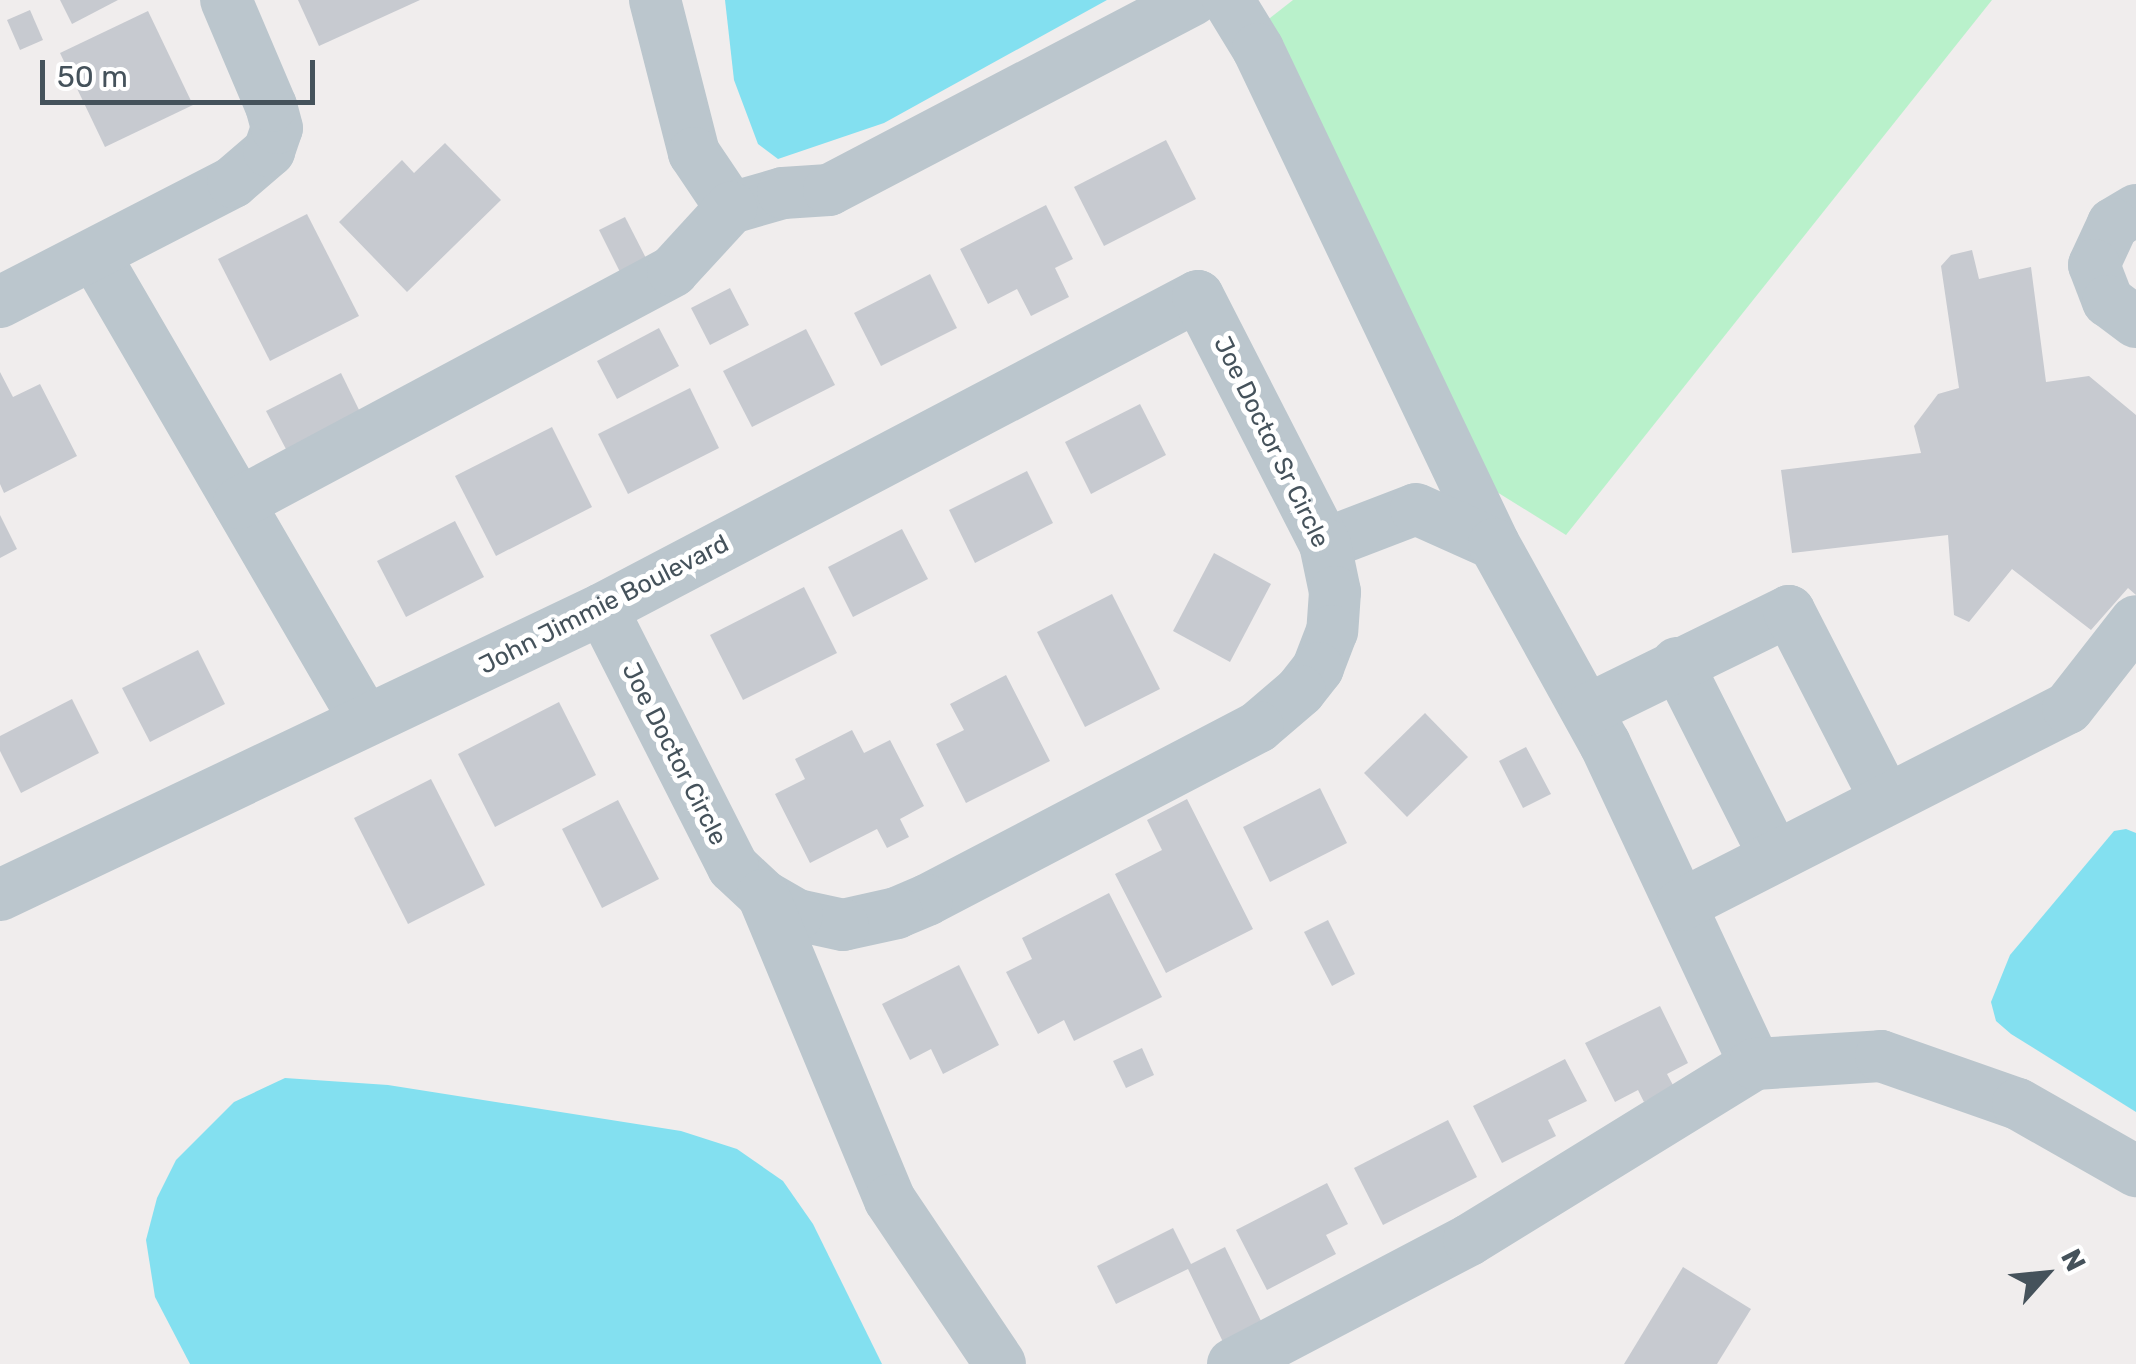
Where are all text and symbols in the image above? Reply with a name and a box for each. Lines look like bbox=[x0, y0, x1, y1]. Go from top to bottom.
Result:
scale bar bbox=[45, 40, 320, 102]
text: 50 m bbox=[57, 59, 128, 95]
street label: Joe Doctor Sr Circle bbox=[1207, 331, 1335, 553]
street label: John Jimmie Boulevard bbox=[474, 529, 734, 681]
street label: Joe Doctor Circle bbox=[615, 658, 733, 850]
north arrow bbox=[1996, 1224, 2096, 1324]
text: N bbox=[2054, 1244, 2092, 1277]

